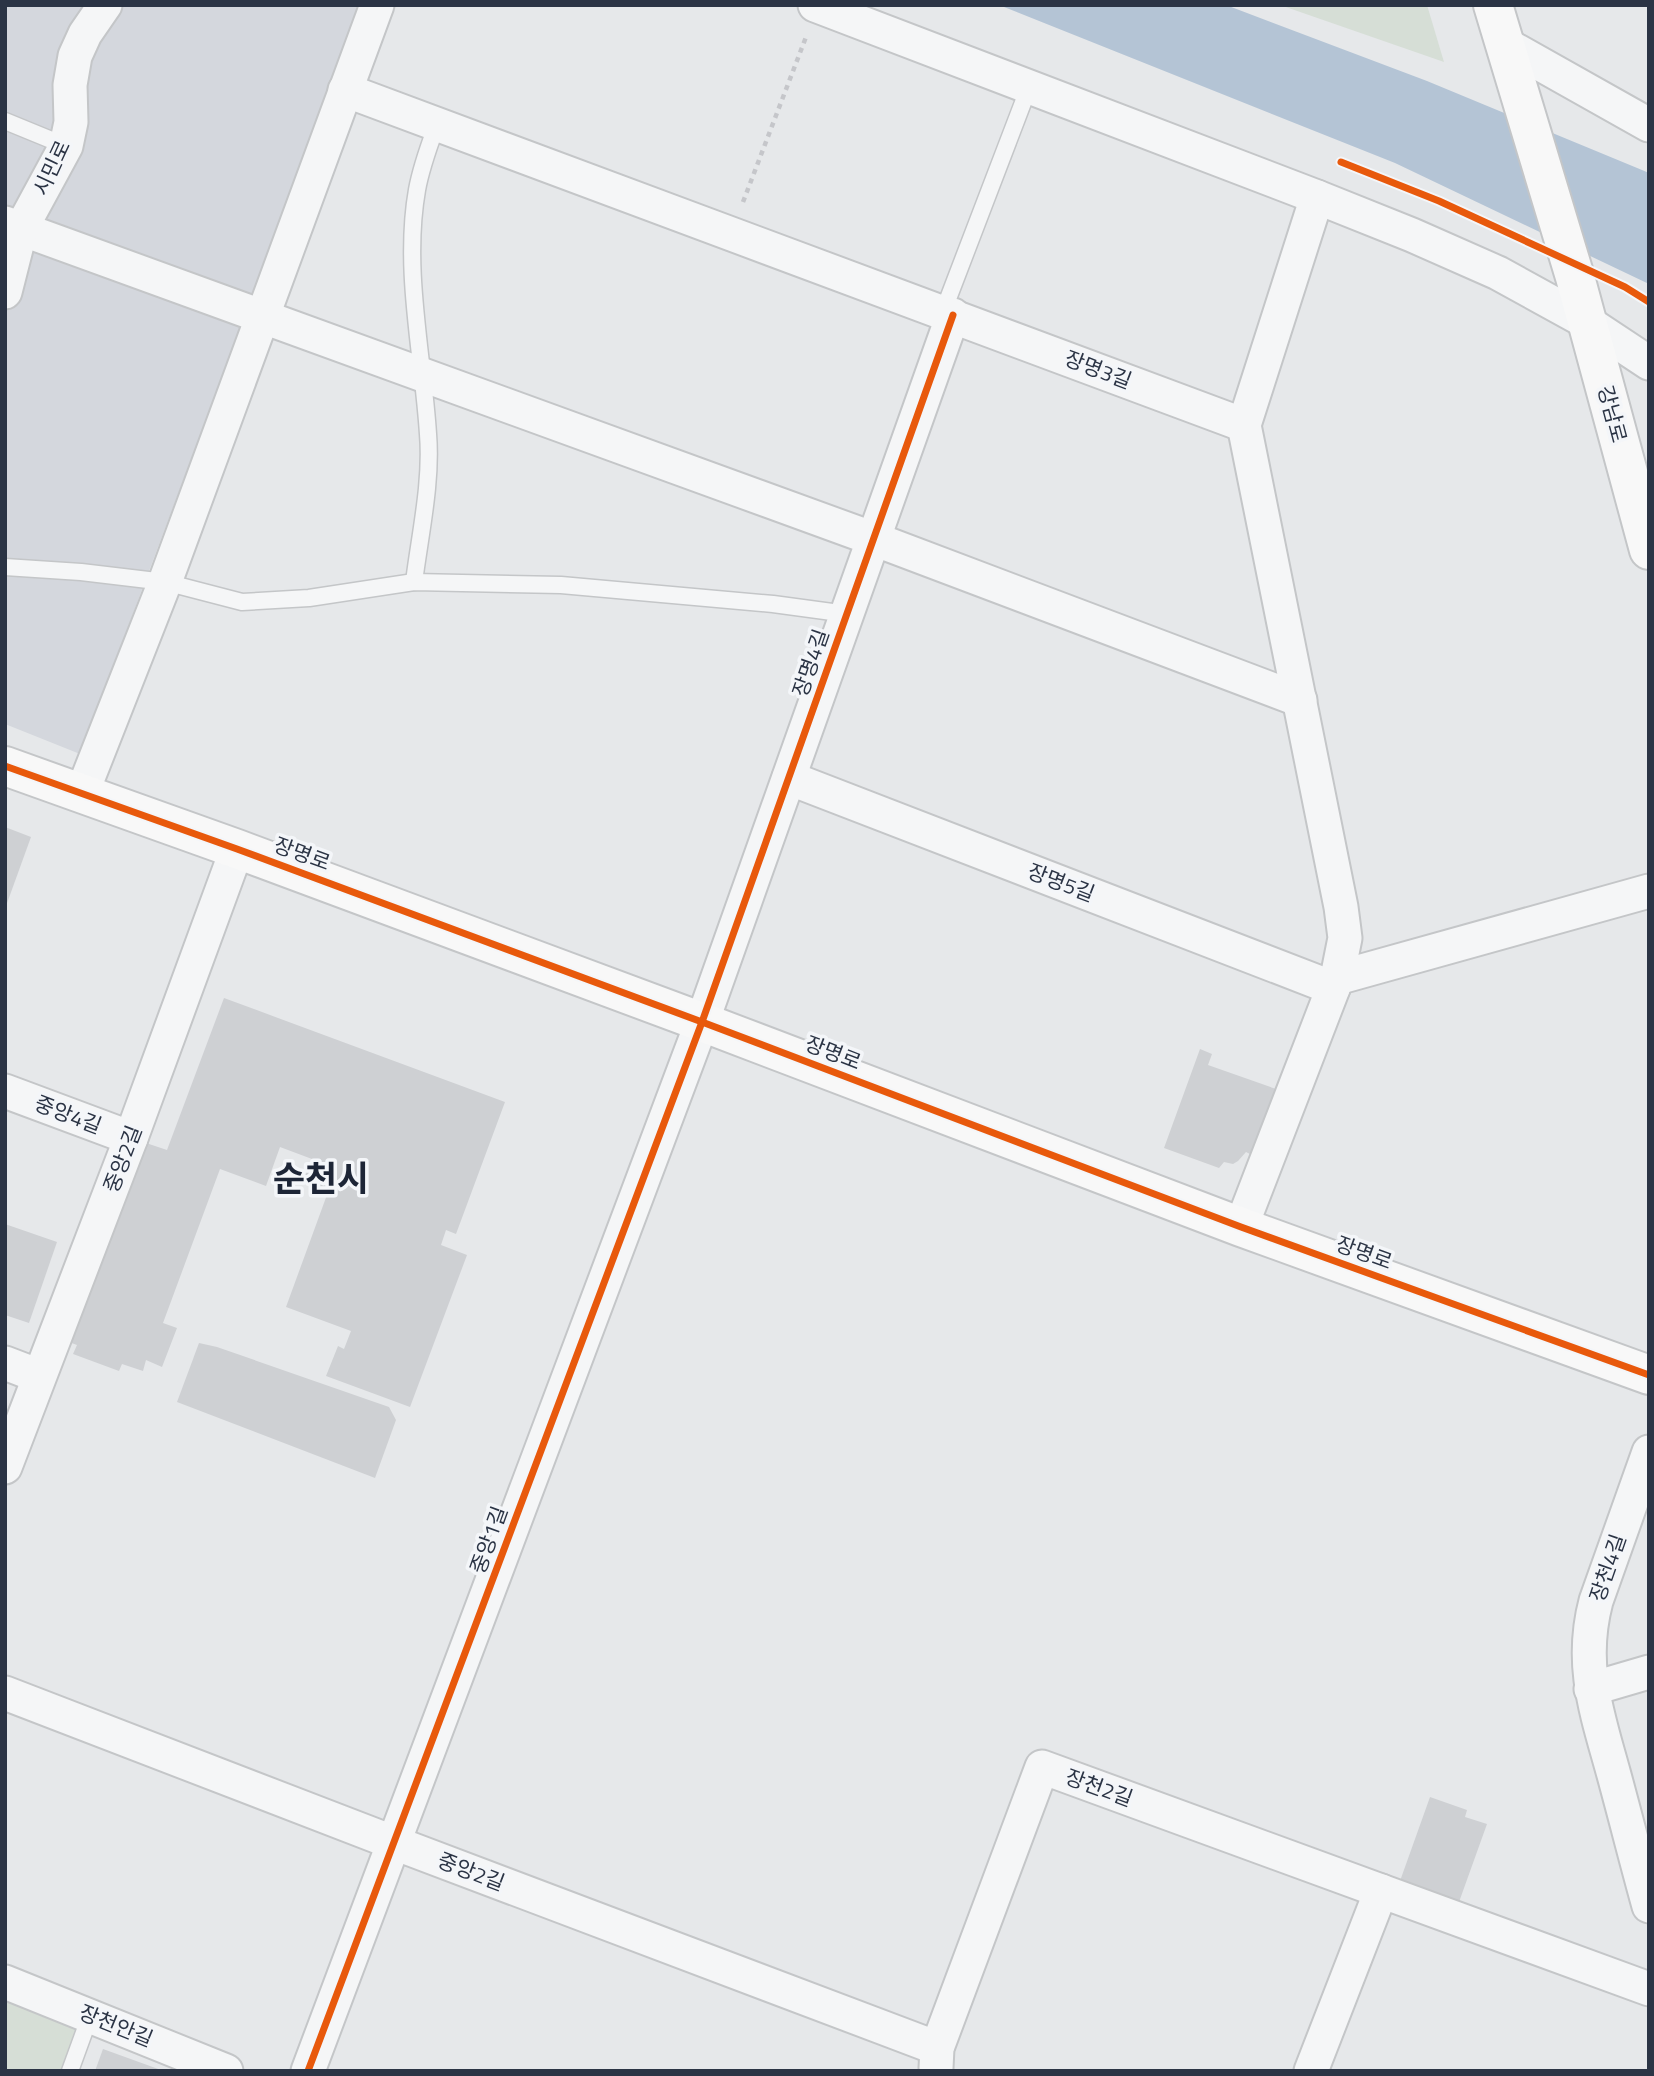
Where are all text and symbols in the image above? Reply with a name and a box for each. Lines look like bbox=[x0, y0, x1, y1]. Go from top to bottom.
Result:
street label: 시민로 bbox=[24, 135, 78, 201]
street label: 장명3길 bbox=[1060, 342, 1137, 396]
street label: 강남로 bbox=[1590, 382, 1636, 446]
street label: 장명4길 bbox=[784, 624, 837, 701]
street label: 장명로 bbox=[270, 828, 335, 878]
street label: 장명5길 bbox=[1023, 855, 1100, 909]
street label: 장명로 bbox=[801, 1027, 866, 1077]
street label: 중앙4길 bbox=[30, 1087, 107, 1141]
street label: 중앙2길 bbox=[95, 1120, 149, 1197]
district label: 순천시 bbox=[273, 1151, 369, 1205]
street label: 장명로 bbox=[1332, 1227, 1397, 1277]
street label: 중앙1길 bbox=[461, 1501, 515, 1578]
street label: 장천4길 bbox=[1581, 1529, 1634, 1606]
street label: 장천2길 bbox=[1061, 1760, 1138, 1814]
street label: 중앙2길 bbox=[433, 1844, 510, 1898]
street label: 장천안길 bbox=[75, 1996, 158, 2054]

